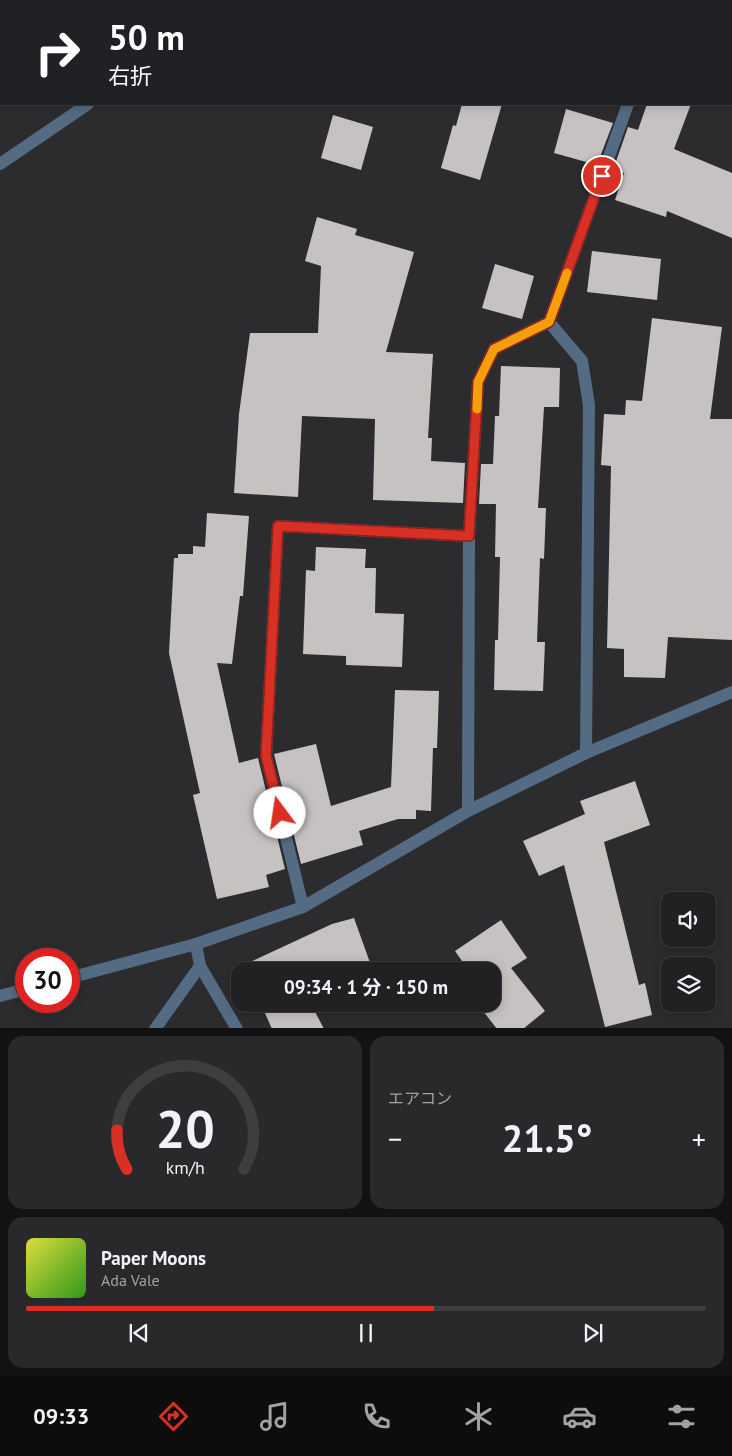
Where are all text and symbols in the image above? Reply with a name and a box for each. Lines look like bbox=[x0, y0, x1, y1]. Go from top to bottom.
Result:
text: 50 m bbox=[108, 14, 185, 60]
icon: right bbox=[25, 20, 90, 85]
text: 右折 bbox=[108, 62, 152, 90]
pin bbox=[581, 155, 623, 197]
icon: arrive bbox=[588, 162, 616, 190]
position arrow bbox=[253, 786, 305, 838]
map controls bbox=[661, 892, 716, 1012]
button: sound bbox=[661, 892, 716, 947]
speed limit sign: 30 bbox=[15, 948, 80, 1013]
button: layers bbox=[661, 957, 716, 1012]
text: 09:34 · 1 分 · 150 m bbox=[284, 975, 448, 999]
text: エアコン bbox=[388, 1088, 452, 1108]
text: 20 bbox=[156, 1095, 214, 1162]
text: 21.5° bbox=[502, 1113, 592, 1162]
text: − bbox=[388, 1120, 402, 1157]
text: + bbox=[692, 1120, 706, 1157]
text: km/h bbox=[165, 1156, 205, 1179]
text: Paper Moons bbox=[101, 1246, 206, 1270]
text: Ada Vale bbox=[101, 1270, 160, 1290]
icon: previous bbox=[125, 1319, 153, 1347]
icon: pause bbox=[352, 1319, 380, 1347]
icon: next bbox=[579, 1319, 607, 1347]
icon: directions bbox=[156, 1399, 191, 1434]
icon: music bbox=[257, 1399, 292, 1434]
icon: phone bbox=[359, 1399, 394, 1434]
icon: climate bbox=[461, 1399, 496, 1434]
icon: car bbox=[562, 1399, 597, 1434]
icon: filters bbox=[664, 1399, 699, 1434]
text: 09:33 bbox=[33, 1402, 89, 1430]

